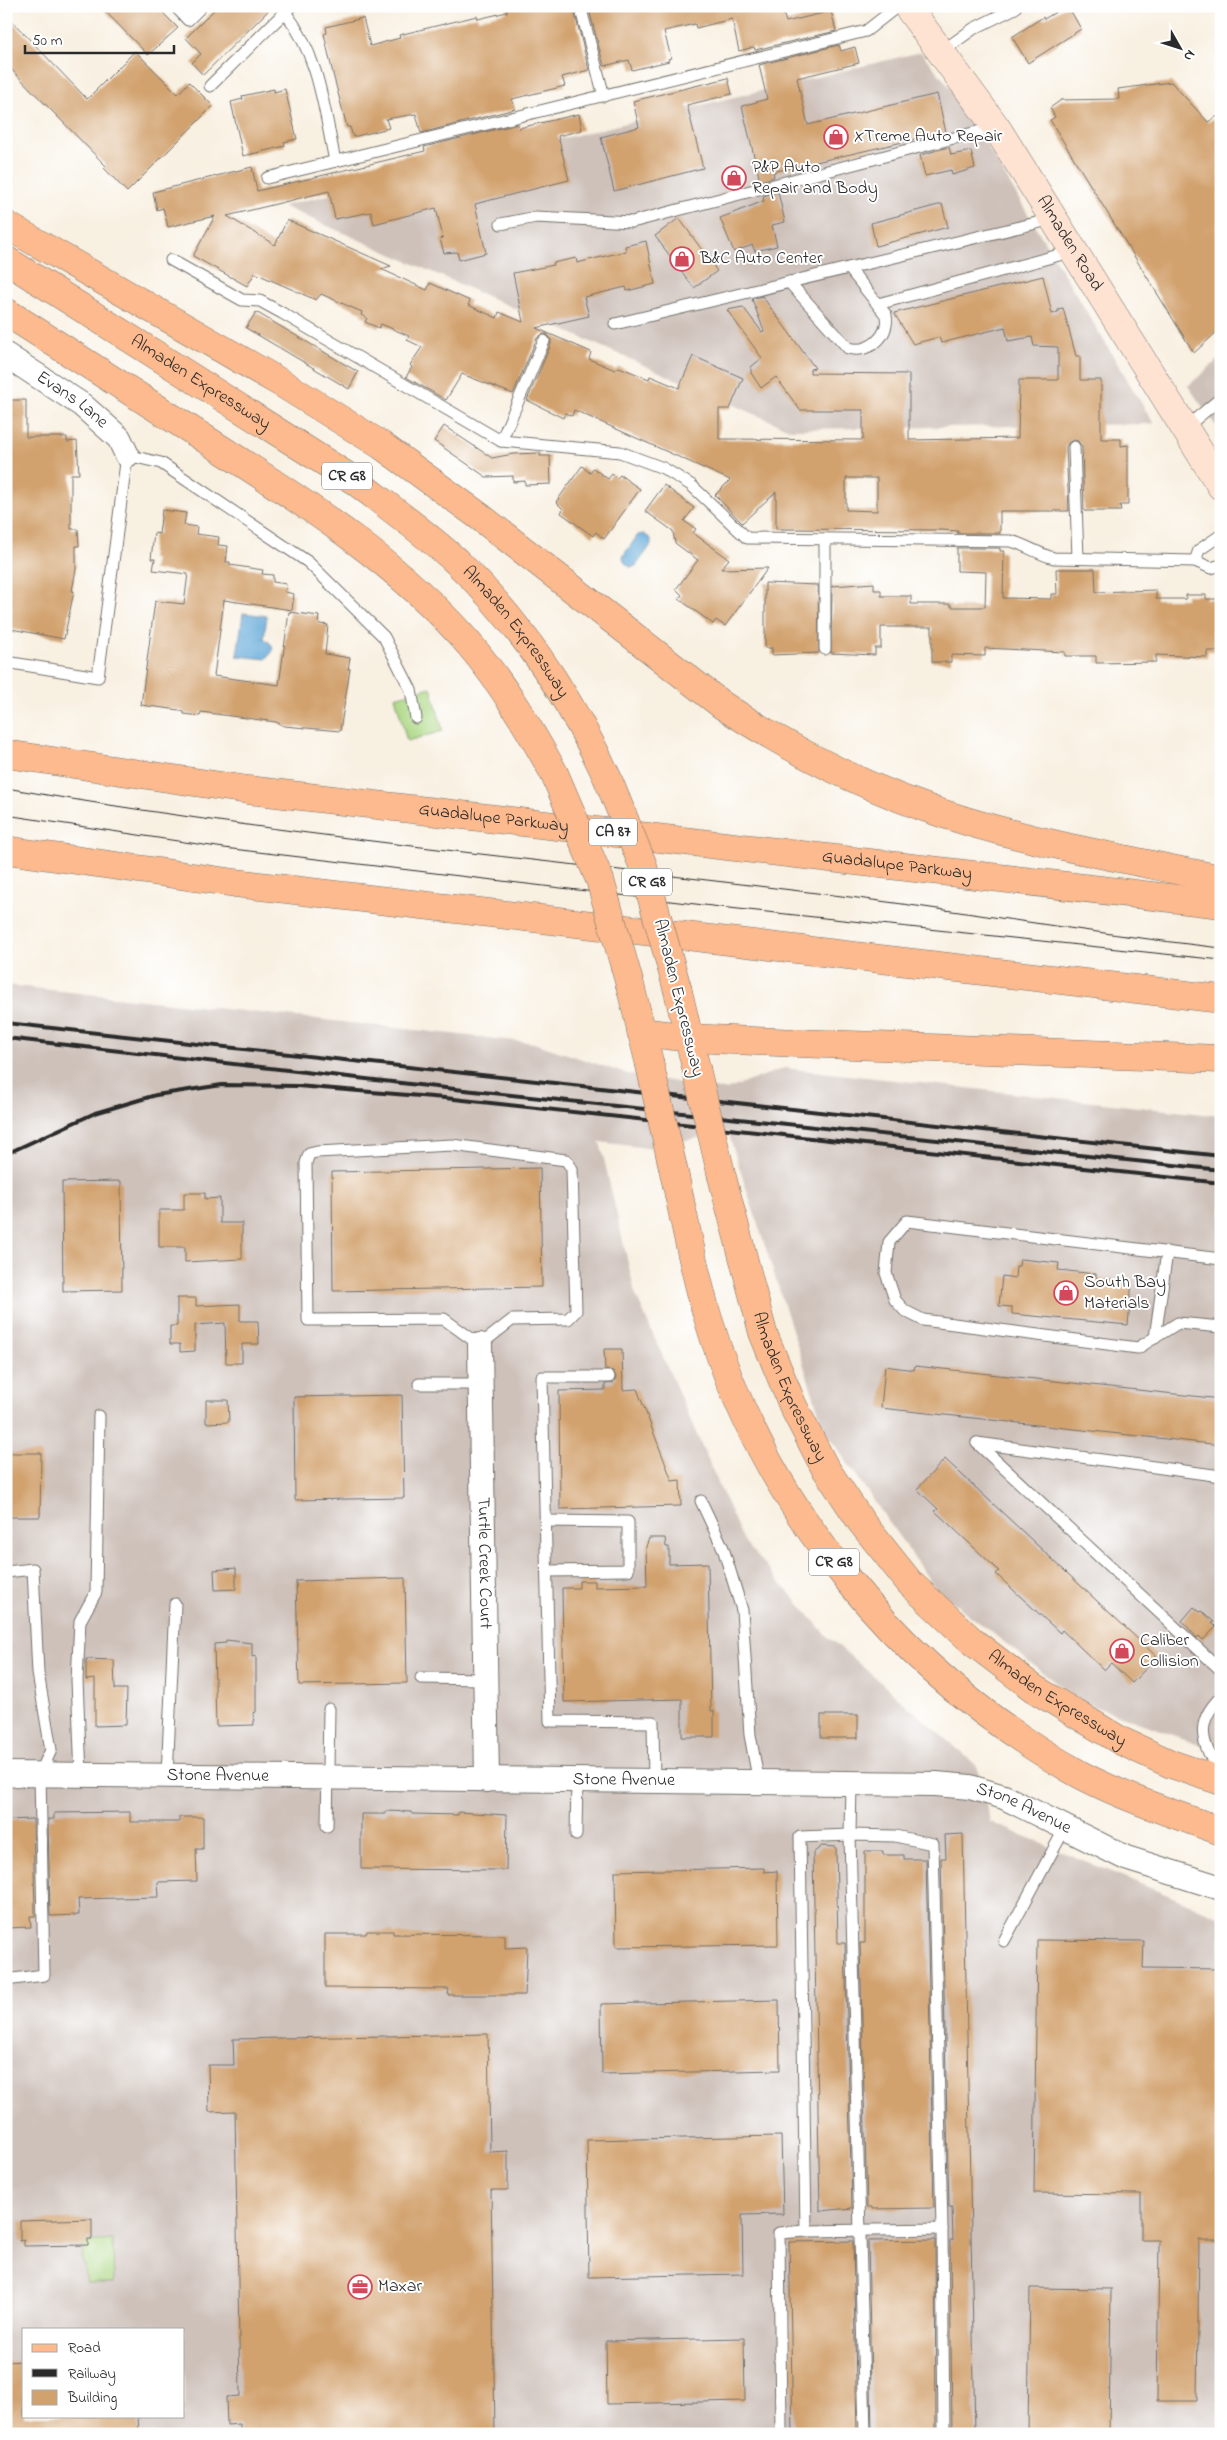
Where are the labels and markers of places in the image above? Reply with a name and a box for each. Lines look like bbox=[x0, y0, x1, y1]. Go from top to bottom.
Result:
shop icon: XTreme Auto Repair bbox=[823, 124, 849, 150]
place label: XTreme Auto Repair bbox=[854, 124, 1003, 150]
place label: P&P Auto Repair and Body bbox=[752, 155, 878, 202]
shop icon: P&P Auto Repair and Body bbox=[721, 165, 747, 191]
shop icon: B&C Auto Center bbox=[669, 246, 695, 272]
place label: B&C Auto Center bbox=[699, 246, 823, 272]
place label: South Bay Materials bbox=[1084, 1270, 1166, 1317]
shop icon: South Bay Materials bbox=[1053, 1280, 1079, 1306]
place label: Caliber Collision bbox=[1140, 1628, 1199, 1675]
shop icon: Caliber Collision bbox=[1109, 1638, 1135, 1664]
office icon: Maxar bbox=[347, 2274, 373, 2300]
place label: Maxar bbox=[378, 2274, 422, 2300]

